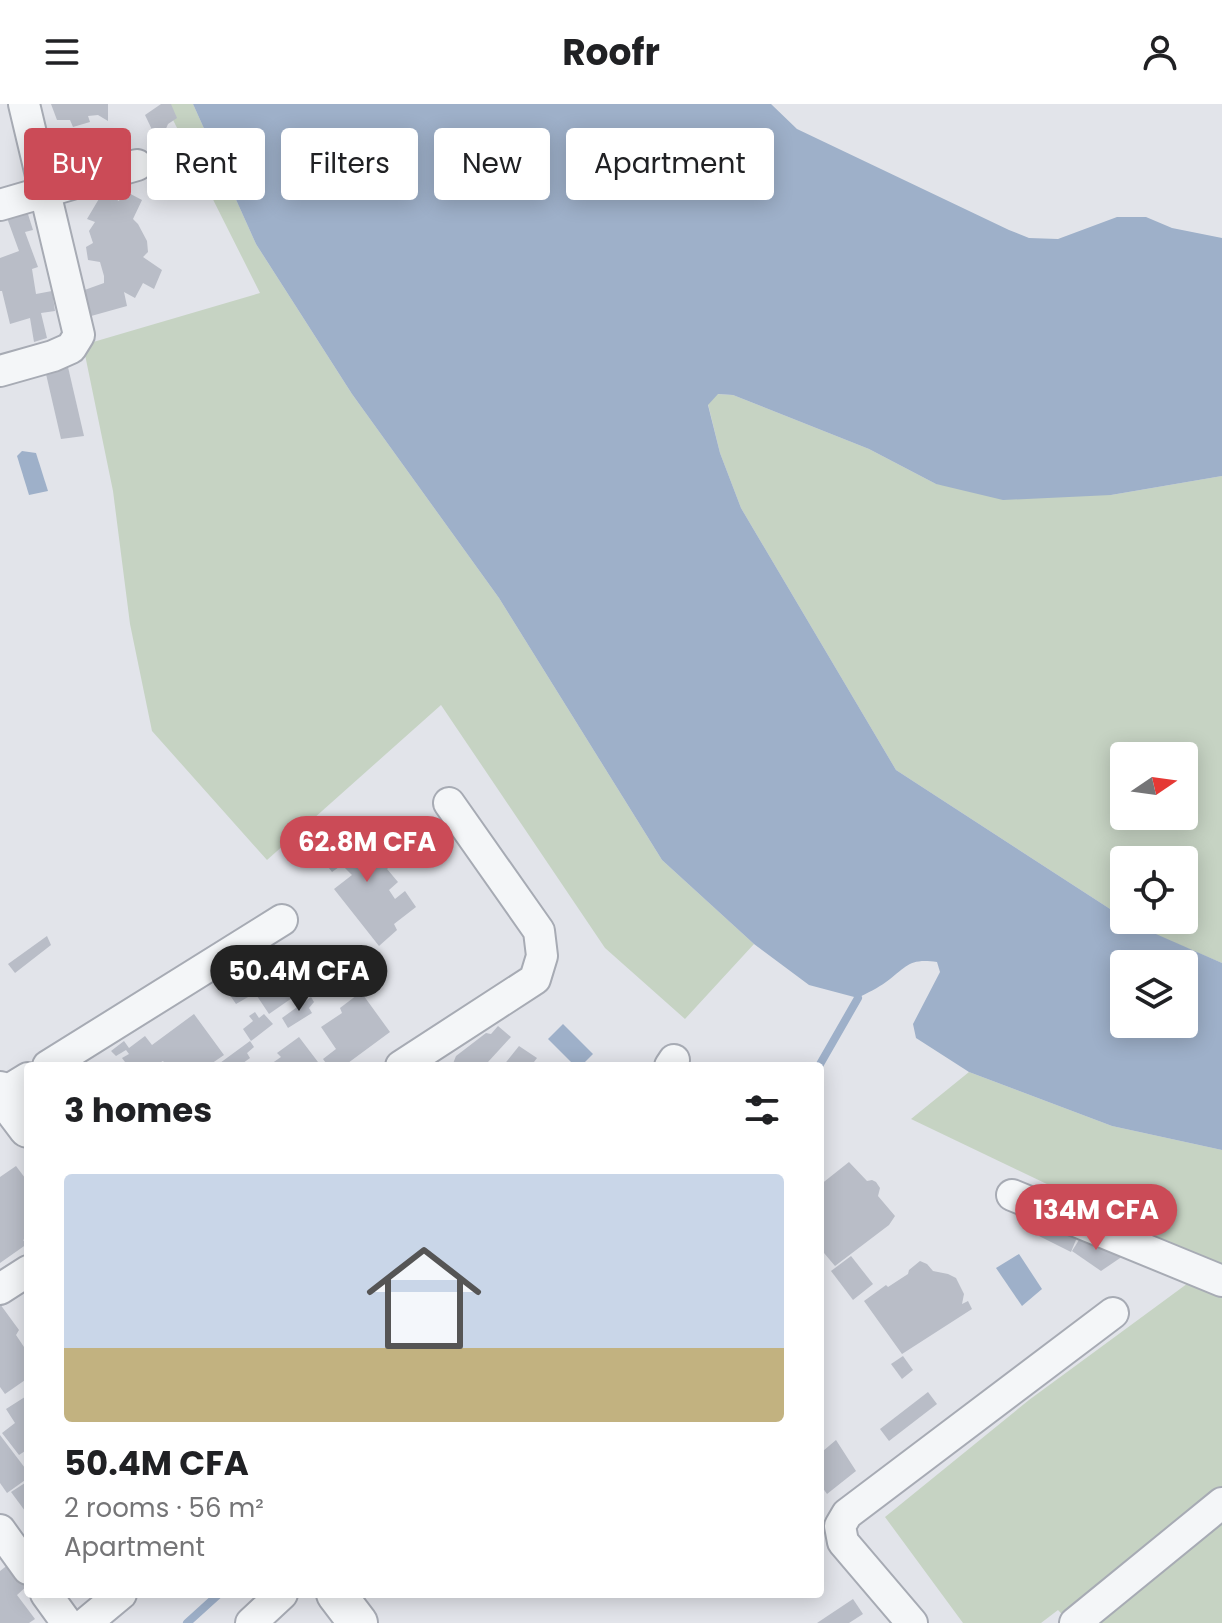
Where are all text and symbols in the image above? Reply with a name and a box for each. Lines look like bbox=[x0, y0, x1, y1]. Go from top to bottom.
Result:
text: Roofr bbox=[562, 27, 660, 78]
icon: menu bbox=[40, 30, 84, 74]
icon: person bbox=[1138, 30, 1182, 74]
chip: Buy bbox=[24, 128, 131, 200]
chip: Rent bbox=[147, 128, 265, 200]
chip: Filters bbox=[281, 128, 418, 200]
chip: New bbox=[434, 128, 550, 200]
chip: Apartment bbox=[566, 128, 774, 200]
north arrow bbox=[1110, 742, 1198, 830]
map controls bbox=[1110, 742, 1198, 1038]
pin: 62.8M CFA bbox=[275, 816, 459, 884]
text: 62.8M CFA bbox=[298, 824, 436, 860]
button: locate bbox=[1110, 846, 1198, 934]
pin: 50.4M CFA bbox=[207, 945, 391, 1013]
button: layers bbox=[1110, 950, 1198, 1038]
text: 50.4M CFA bbox=[228, 953, 370, 989]
text: 3 homes bbox=[64, 1086, 212, 1134]
icon: filters bbox=[740, 1088, 784, 1132]
pin: 134M CFA bbox=[1013, 1184, 1179, 1252]
text: 134M CFA bbox=[1033, 1192, 1159, 1228]
icon: home bbox=[352, 1226, 496, 1370]
text: 50.4M CFA bbox=[64, 1439, 249, 1487]
text: 2 rooms · 56 m² bbox=[64, 1490, 264, 1526]
text: Apartment bbox=[64, 1529, 205, 1565]

